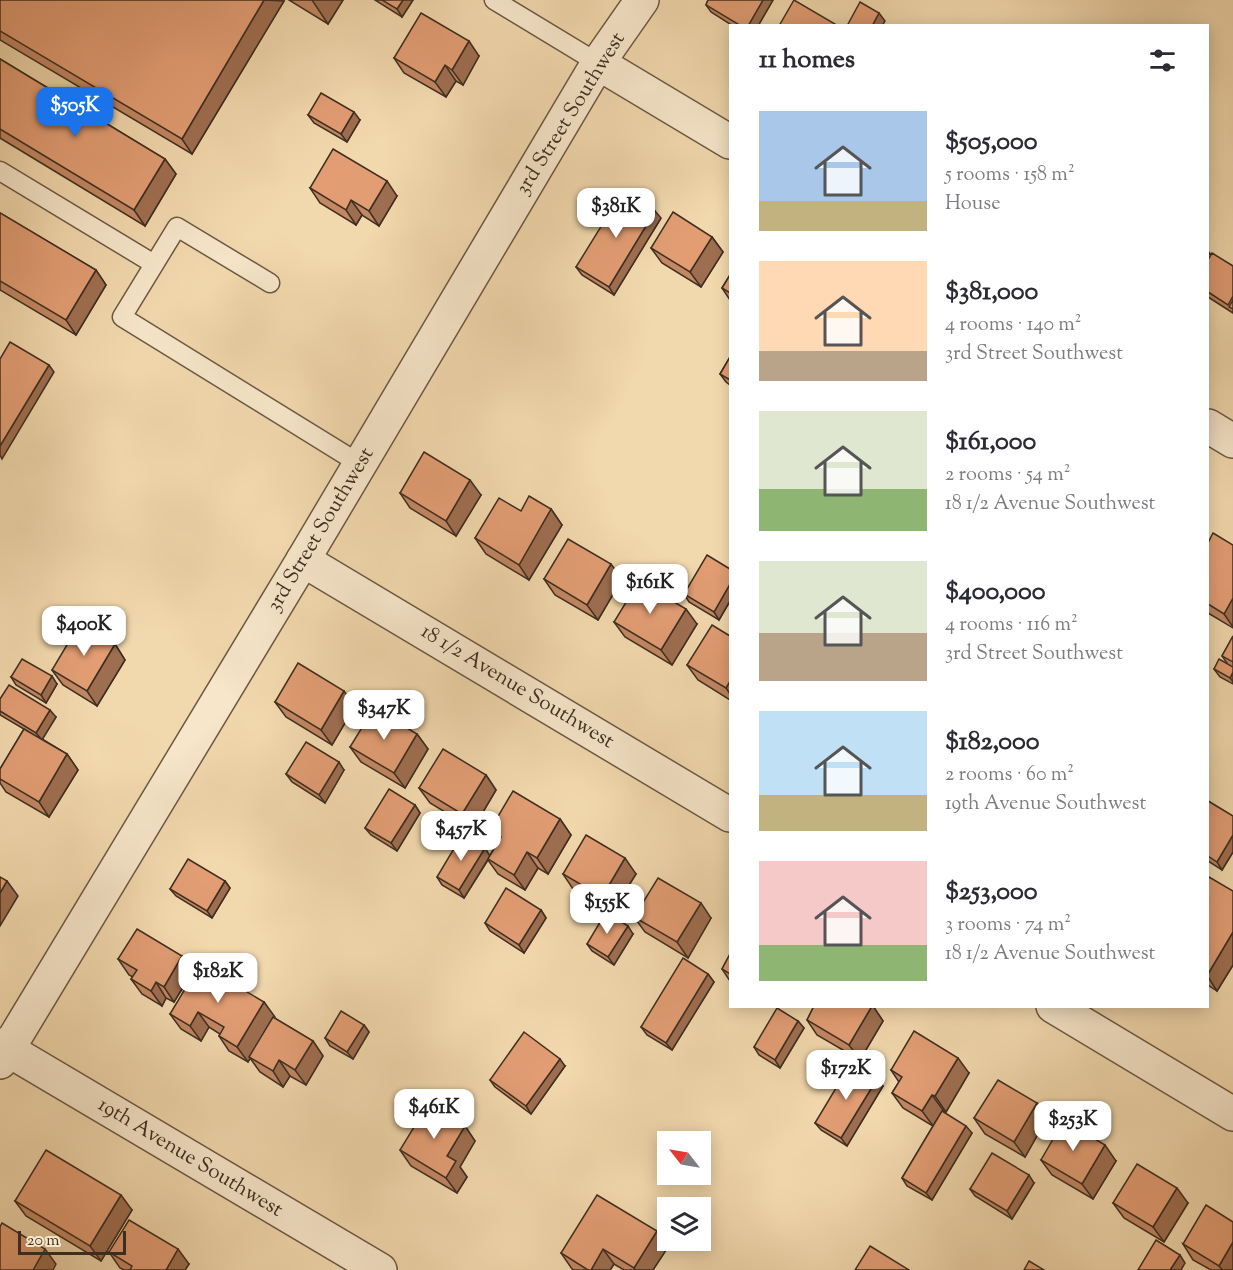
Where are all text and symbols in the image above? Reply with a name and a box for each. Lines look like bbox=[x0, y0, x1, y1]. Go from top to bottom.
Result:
street label: 3rd Street Southwest bbox=[509, 27, 633, 201]
text: 11 homes bbox=[759, 42, 855, 79]
icon: filters bbox=[1146, 44, 1179, 77]
pin: $505K bbox=[33, 87, 117, 138]
text: $505K bbox=[50, 92, 100, 121]
text: $505,000 bbox=[945, 124, 1037, 161]
icon: home bbox=[807, 135, 879, 207]
text: 5 rooms · 158 m² bbox=[945, 161, 1075, 190]
pin: $381K bbox=[574, 188, 658, 239]
text: House bbox=[945, 190, 1000, 219]
text: $381K bbox=[591, 193, 641, 222]
text: $381,000 bbox=[945, 274, 1038, 311]
icon: home bbox=[807, 285, 879, 357]
text: 4 rooms · 140 m² bbox=[945, 311, 1082, 340]
text: 3rd Street Southwest bbox=[945, 340, 1123, 369]
text: $161,000 bbox=[945, 424, 1036, 461]
icon: home bbox=[807, 435, 879, 507]
street label: 3rd Street Southwest bbox=[260, 442, 382, 618]
text: 2 rooms · 54 m² bbox=[945, 461, 1070, 490]
text: 18 1/2 Avenue Southwest bbox=[945, 490, 1155, 519]
pin: $161K bbox=[608, 564, 692, 615]
text: $161K bbox=[626, 569, 674, 598]
text: $400,000 bbox=[945, 574, 1046, 611]
icon: home bbox=[807, 585, 879, 657]
pin: $400K bbox=[42, 606, 126, 657]
text: $400K bbox=[56, 611, 112, 640]
text: 4 rooms · 116 m² bbox=[945, 611, 1078, 640]
street label: 18 1/2 Avenue Southwest bbox=[415, 617, 619, 757]
text: 3rd Street Southwest bbox=[945, 640, 1123, 669]
pin: $347K bbox=[342, 690, 426, 741]
text: $347K bbox=[357, 695, 411, 724]
text: $182,000 bbox=[945, 724, 1040, 761]
icon: home bbox=[807, 735, 879, 807]
text: 2 rooms · 60 m² bbox=[945, 761, 1074, 790]
text: 19th Avenue Southwest bbox=[945, 790, 1146, 819]
pin: $457K bbox=[419, 811, 503, 862]
text: $457K bbox=[435, 816, 487, 845]
text: $253,000 bbox=[945, 874, 1037, 911]
pin: $155K bbox=[565, 884, 649, 935]
icon: home bbox=[807, 885, 879, 957]
text: $155K bbox=[584, 889, 630, 918]
text: 3 rooms · 74 m² bbox=[945, 911, 1071, 940]
text: 18 1/2 Avenue Southwest bbox=[945, 940, 1155, 969]
pin: $182K bbox=[176, 953, 260, 1004]
text: $182K bbox=[192, 958, 244, 987]
pin: $172K bbox=[804, 1050, 888, 1101]
text: $172K bbox=[820, 1055, 872, 1084]
pin: $461K bbox=[392, 1089, 476, 1140]
street label: 19th Avenue Southwest bbox=[92, 1091, 288, 1225]
text: $461K bbox=[408, 1094, 460, 1123]
pin: $253K bbox=[1031, 1101, 1115, 1152]
text: $253K bbox=[1048, 1106, 1098, 1135]
north arrow bbox=[657, 1131, 711, 1185]
map controls bbox=[657, 1131, 711, 1251]
button: layers bbox=[657, 1197, 711, 1251]
scale bar bbox=[18, 1228, 126, 1256]
text: 20 m bbox=[27, 1230, 60, 1253]

